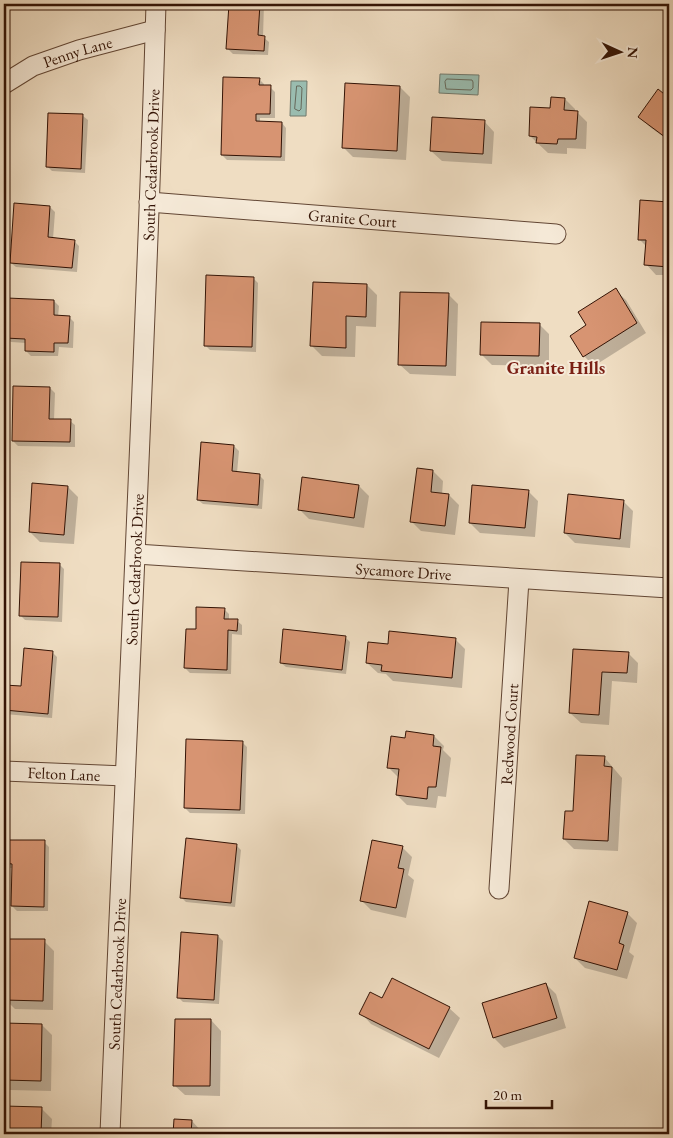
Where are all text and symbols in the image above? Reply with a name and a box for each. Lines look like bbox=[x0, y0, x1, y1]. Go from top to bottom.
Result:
north arrow bbox=[596, 28, 646, 78]
street label: Penny Lane bbox=[40, 31, 114, 72]
text: N bbox=[624, 47, 642, 59]
street label: South Cedarbrook Drive bbox=[138, 89, 164, 241]
street label: Granite Court bbox=[307, 204, 397, 232]
district label: Granite Hills bbox=[507, 356, 605, 379]
street label: South Cedarbrook Drive bbox=[121, 493, 148, 646]
street label: Sycamore Drive bbox=[355, 558, 452, 585]
street label: Redwood Court bbox=[495, 683, 523, 786]
street label: Felton Lane bbox=[27, 761, 101, 785]
street label: South Cedarbrook Drive bbox=[103, 898, 130, 1050]
scale bar bbox=[486, 1078, 552, 1110]
text: 20 m bbox=[493, 1085, 522, 1104]

